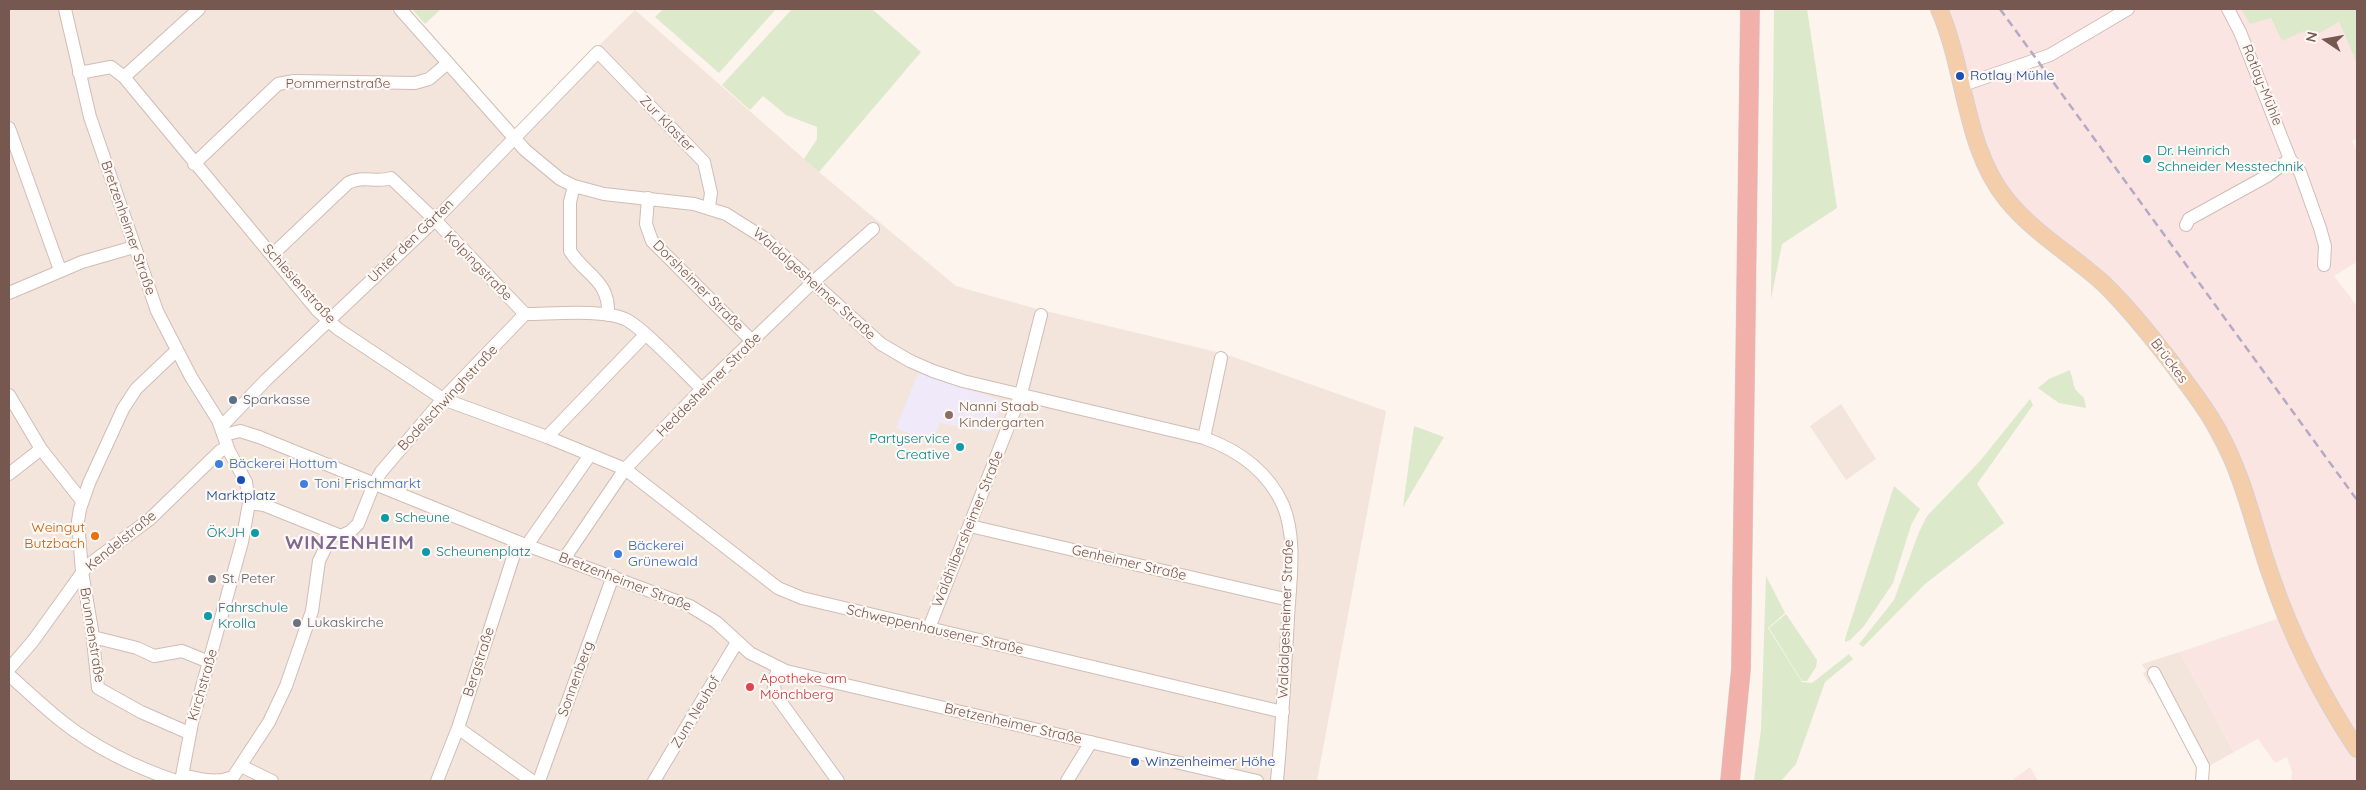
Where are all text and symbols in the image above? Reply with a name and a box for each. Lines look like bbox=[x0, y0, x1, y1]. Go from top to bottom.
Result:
north arrow bbox=[2301, 15, 2351, 65]
text: N bbox=[2301, 30, 2321, 44]
street label: Rotlay-Mühle bbox=[2238, 42, 2286, 128]
place label: Rotlay Mühle bbox=[1970, 68, 2054, 84]
marker: Rotlay Mühle bbox=[1954, 70, 1966, 82]
street label: Pommernstraße bbox=[286, 76, 390, 92]
street label: Zur Klaster bbox=[636, 92, 698, 156]
place label: Dr. Heinrich Schneider Messtechnik bbox=[2157, 143, 2304, 176]
marker: Dr. Heinrich Schneider Messtechnik bbox=[2141, 153, 2153, 165]
street label: Bretzenheimer Straße bbox=[97, 159, 159, 297]
street label: Unter den Gärten bbox=[365, 196, 457, 286]
street label: Waldalgesheimer Straße bbox=[749, 224, 879, 344]
street label: Kolpingstraße bbox=[441, 228, 515, 304]
street label: Dorsheimer Straße bbox=[649, 237, 747, 335]
street label: Schlesienstraße bbox=[259, 241, 339, 327]
street label: Heddesheimer Straße bbox=[653, 329, 765, 441]
street label: Brückes bbox=[2147, 335, 2191, 387]
street label: Bodelschwinghstraße bbox=[395, 342, 501, 454]
place label: Sparkasse bbox=[243, 392, 310, 408]
marker: Sparkasse bbox=[227, 394, 239, 406]
place label: Nanni Staab Kindergarten bbox=[959, 399, 1044, 432]
marker: Nanni Staab Kindergarten bbox=[943, 409, 955, 421]
place label: Partyservice Creative bbox=[869, 431, 950, 464]
marker: Partyservice Creative bbox=[954, 441, 966, 453]
street label: Waldhilbersheimer Straße bbox=[929, 448, 1007, 610]
place label: Bäckerei Hottum bbox=[229, 456, 338, 472]
marker: Bäckerei Hottum bbox=[213, 458, 225, 470]
marker: Marktplatz bbox=[235, 474, 247, 486]
place label: Toni Frischmarkt bbox=[314, 476, 421, 492]
marker: Toni Frischmarkt bbox=[298, 478, 310, 490]
place label: Marktplatz bbox=[206, 488, 276, 504]
street label: Kendelstraße bbox=[82, 507, 160, 575]
place label: Scheune bbox=[395, 510, 450, 526]
marker: Scheune bbox=[379, 512, 391, 524]
place label: Weingut Butzbach bbox=[24, 520, 85, 552]
place label: ÖKJH bbox=[207, 525, 245, 541]
marker: ÖKJH bbox=[249, 527, 261, 539]
marker: Weingut Butzbach bbox=[89, 530, 101, 542]
district label: WINZENHEIM bbox=[284, 532, 416, 554]
place label: Bäckerei Grünewald bbox=[628, 538, 698, 570]
street label: Waldalgesheimer Straße bbox=[1275, 539, 1297, 699]
street label: Genheimer Straße bbox=[1070, 542, 1188, 584]
place label: Scheunenplatz bbox=[436, 544, 531, 560]
marker: Scheunenplatz bbox=[420, 546, 432, 558]
marker: Bäckerei Grünewald bbox=[612, 548, 624, 560]
street label: Bretzenheimer Straße bbox=[556, 549, 694, 615]
place label: St. Peter bbox=[222, 571, 275, 587]
marker: St. Peter bbox=[206, 573, 218, 585]
street label: Brunnenstraße bbox=[76, 586, 108, 684]
place label: Fahrschule Krolla bbox=[218, 600, 288, 632]
street label: Schweppenhausener Straße bbox=[845, 601, 1025, 659]
marker: Fahrschule Krolla bbox=[202, 610, 214, 622]
place label: Lukaskirche bbox=[307, 615, 384, 631]
marker: Lukaskirche bbox=[291, 617, 303, 629]
street label: Bergstraße bbox=[460, 625, 498, 699]
street label: Sonnenberg bbox=[555, 639, 597, 719]
street label: Kirchstraße bbox=[185, 647, 221, 723]
place label: Apotheke am Mönchberg bbox=[760, 671, 847, 704]
street label: Zum Neuhof bbox=[668, 673, 724, 751]
marker: Apotheke am Mönchberg bbox=[744, 681, 756, 693]
street label: Bretzenheimer Straße bbox=[942, 700, 1084, 748]
place label: Winzenheimer Höhe bbox=[1145, 754, 1275, 770]
marker: Winzenheimer Höhe bbox=[1129, 756, 1141, 768]

